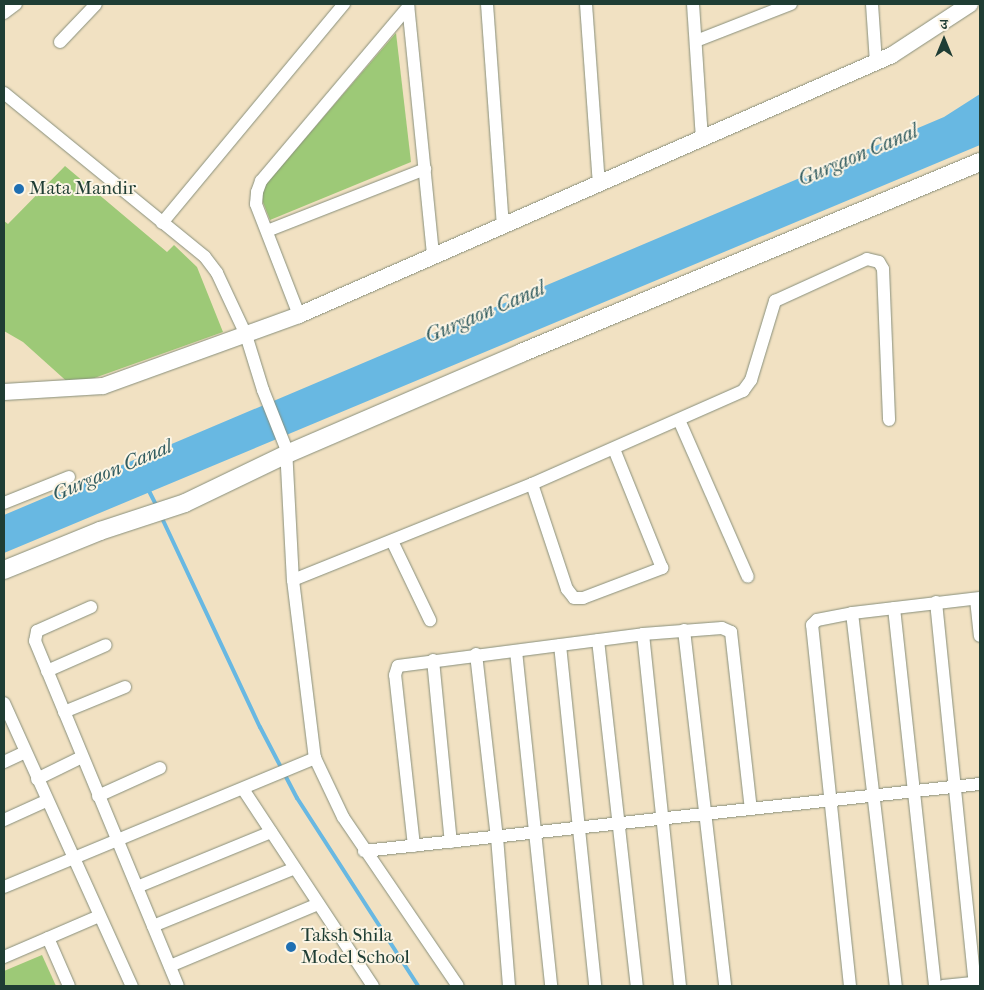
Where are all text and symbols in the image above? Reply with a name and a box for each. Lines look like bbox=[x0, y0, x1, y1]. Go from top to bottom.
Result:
north arrow bbox=[919, 15, 969, 65]
text: उ bbox=[940, 16, 948, 33]
water label: Gurgaon Canal bbox=[795, 119, 921, 191]
place label: Mata Mandir bbox=[29, 178, 136, 200]
marker: Mata Mandir bbox=[13, 183, 25, 195]
water label: Gurgaon Canal bbox=[422, 276, 548, 348]
water label: Gurgaon Canal bbox=[49, 434, 175, 506]
place label: Taksh Shila Model School bbox=[301, 925, 410, 969]
marker: Taksh Shila Model School bbox=[285, 941, 297, 953]

